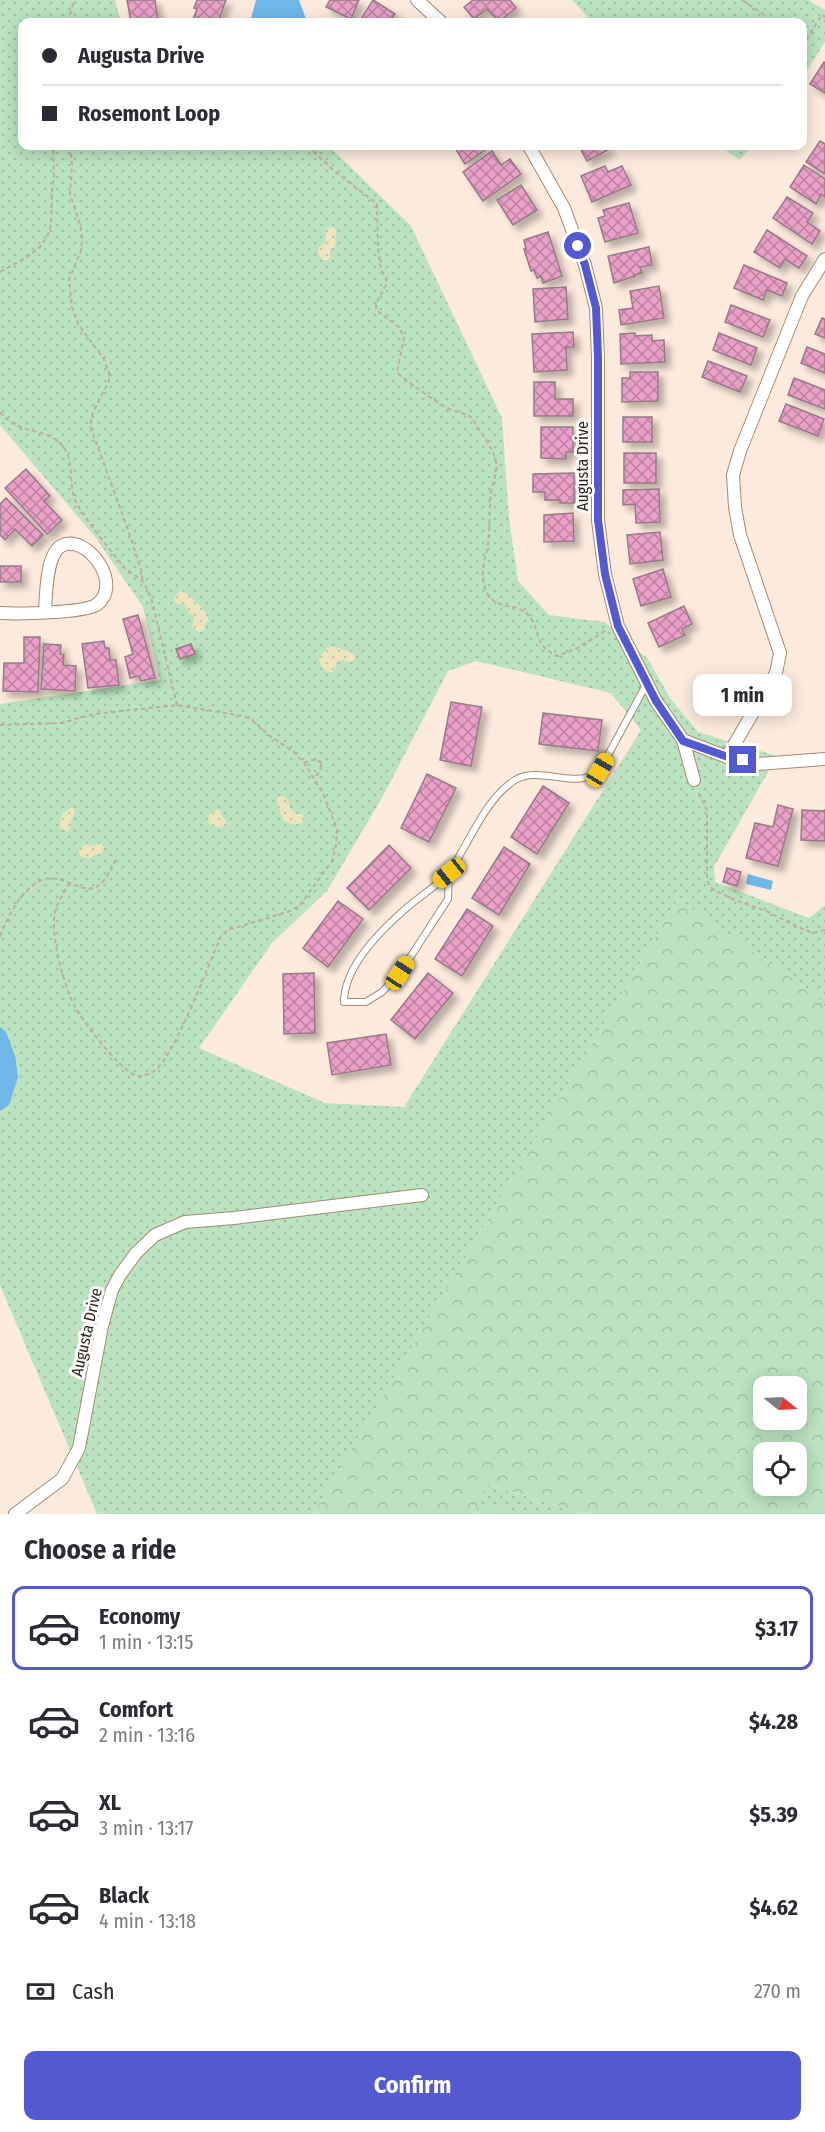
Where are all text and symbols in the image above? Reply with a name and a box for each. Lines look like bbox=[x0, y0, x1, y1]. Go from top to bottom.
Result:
text: Augusta Drive bbox=[78, 42, 204, 69]
text: Rosemont Loop bbox=[78, 100, 220, 127]
route start bbox=[564, 232, 591, 259]
street label: Augusta Drive bbox=[573, 421, 592, 511]
callout: 1 min bbox=[694, 673, 792, 715]
text: 1 min bbox=[721, 683, 764, 707]
route end bbox=[729, 746, 756, 773]
car bbox=[583, 750, 617, 790]
car bbox=[429, 855, 469, 891]
car bbox=[383, 953, 417, 993]
street label: Augusta Drive bbox=[67, 1286, 106, 1378]
north arrow bbox=[753, 1376, 807, 1430]
map controls bbox=[753, 1376, 807, 1496]
button: locate bbox=[753, 1442, 807, 1496]
text: Choose a ride bbox=[24, 1534, 176, 1566]
icon: car bbox=[27, 1601, 81, 1655]
text: Economy bbox=[99, 1603, 180, 1630]
text: $3.17 bbox=[755, 1615, 798, 1642]
text: 1 min · 13:15 bbox=[99, 1630, 193, 1654]
icon: car bbox=[27, 1694, 81, 1748]
text: Comfort bbox=[99, 1696, 173, 1723]
text: $4.28 bbox=[749, 1708, 798, 1735]
text: 2 min · 13:16 bbox=[99, 1723, 195, 1747]
icon: car bbox=[27, 1787, 81, 1841]
text: XL bbox=[99, 1789, 121, 1816]
text: $5.39 bbox=[749, 1801, 798, 1828]
text: 3 min · 13:17 bbox=[99, 1816, 193, 1840]
icon: car bbox=[27, 1880, 81, 1934]
text: Black bbox=[99, 1882, 149, 1909]
text: $4.62 bbox=[749, 1894, 798, 1921]
text: 4 min · 13:18 bbox=[99, 1909, 196, 1933]
icon: cash bbox=[24, 1975, 57, 2008]
text: Cash bbox=[72, 1978, 115, 2005]
text: 270 m bbox=[754, 1979, 801, 2003]
button: Confirm bbox=[24, 2051, 801, 2120]

